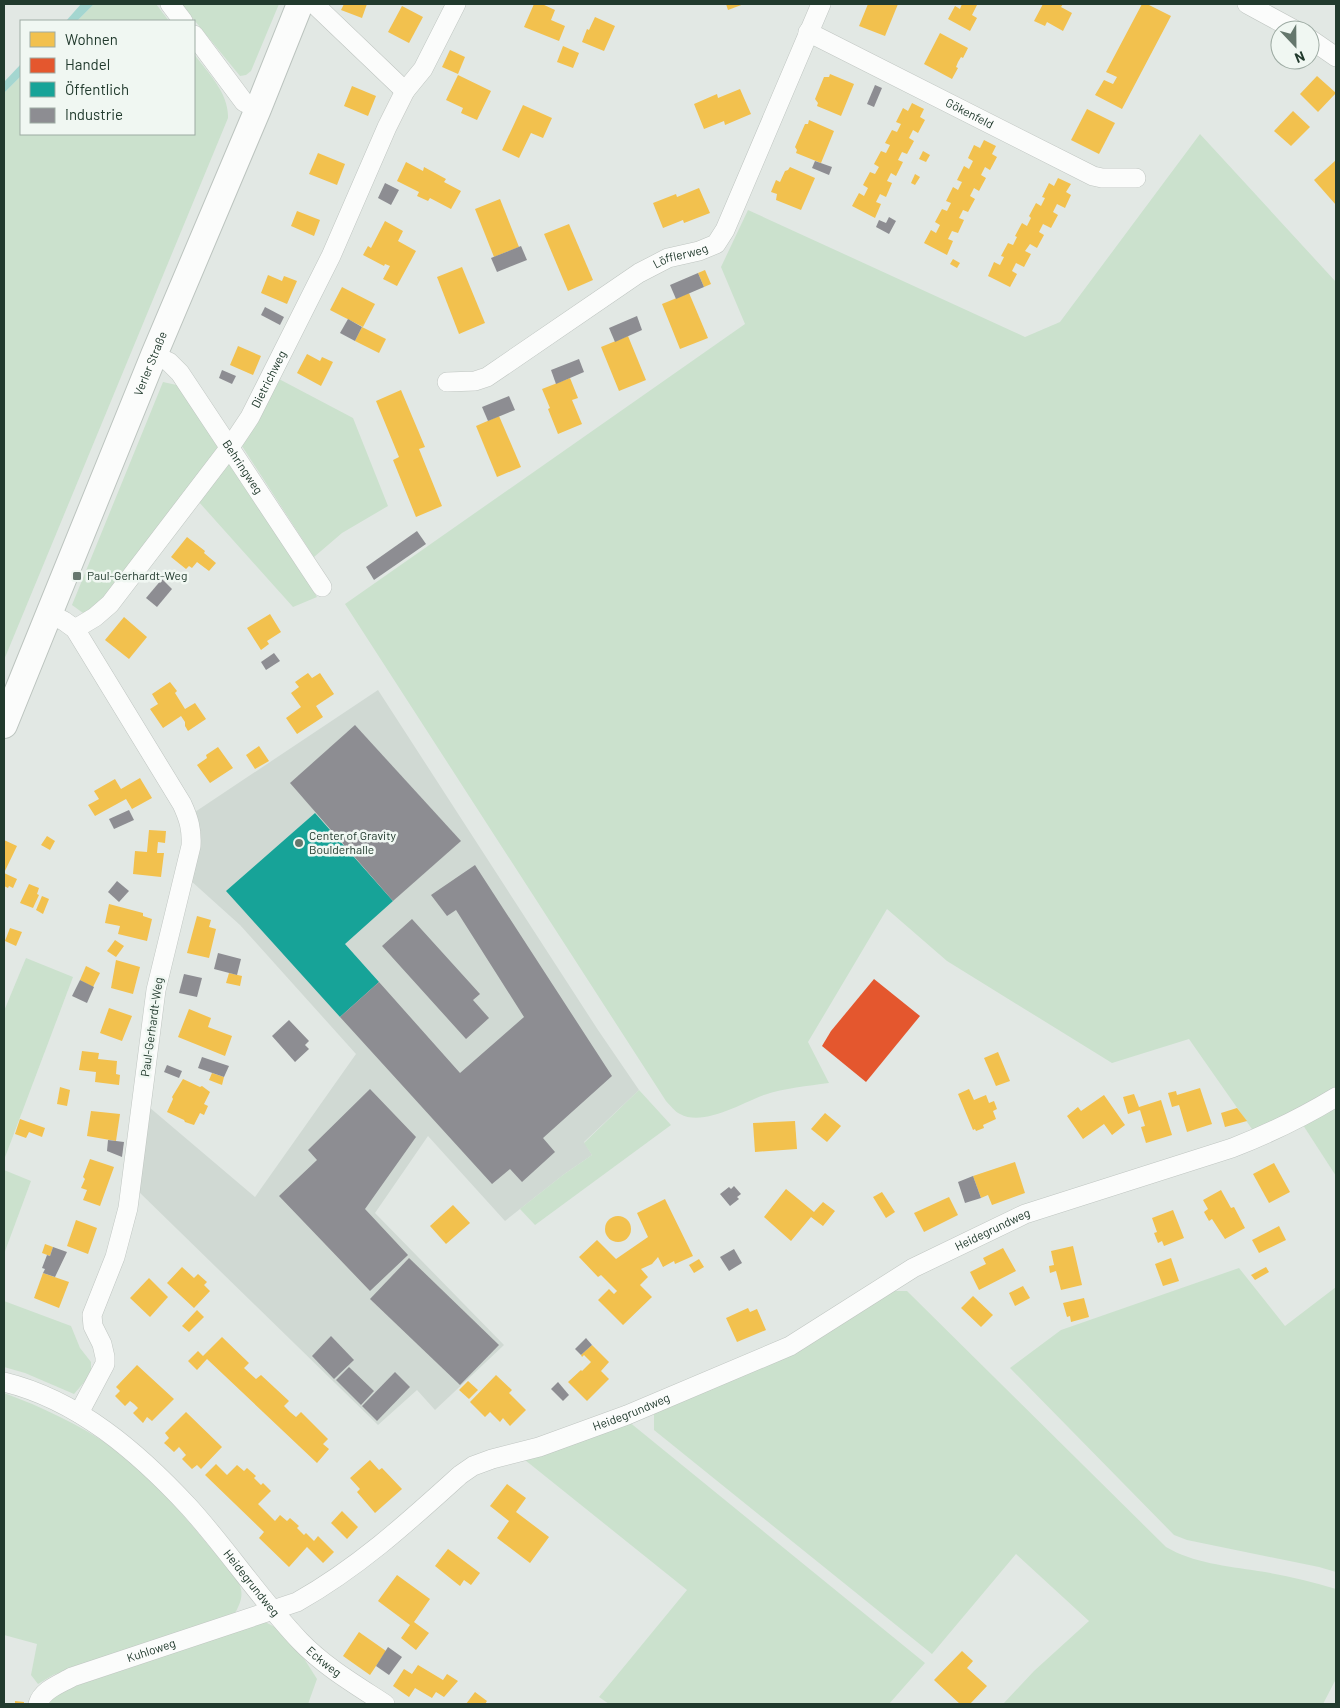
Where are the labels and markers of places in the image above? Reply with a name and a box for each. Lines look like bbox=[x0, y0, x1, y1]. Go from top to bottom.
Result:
place label: Paul-Gerhardt-Weg bbox=[87, 568, 187, 582]
marker: Paul-Gerhardt-Weg bbox=[71, 570, 83, 582]
place label: Center of Gravity Boulderhalle bbox=[309, 828, 397, 856]
marker: Center of Gravity Boulderhalle bbox=[293, 837, 305, 849]

